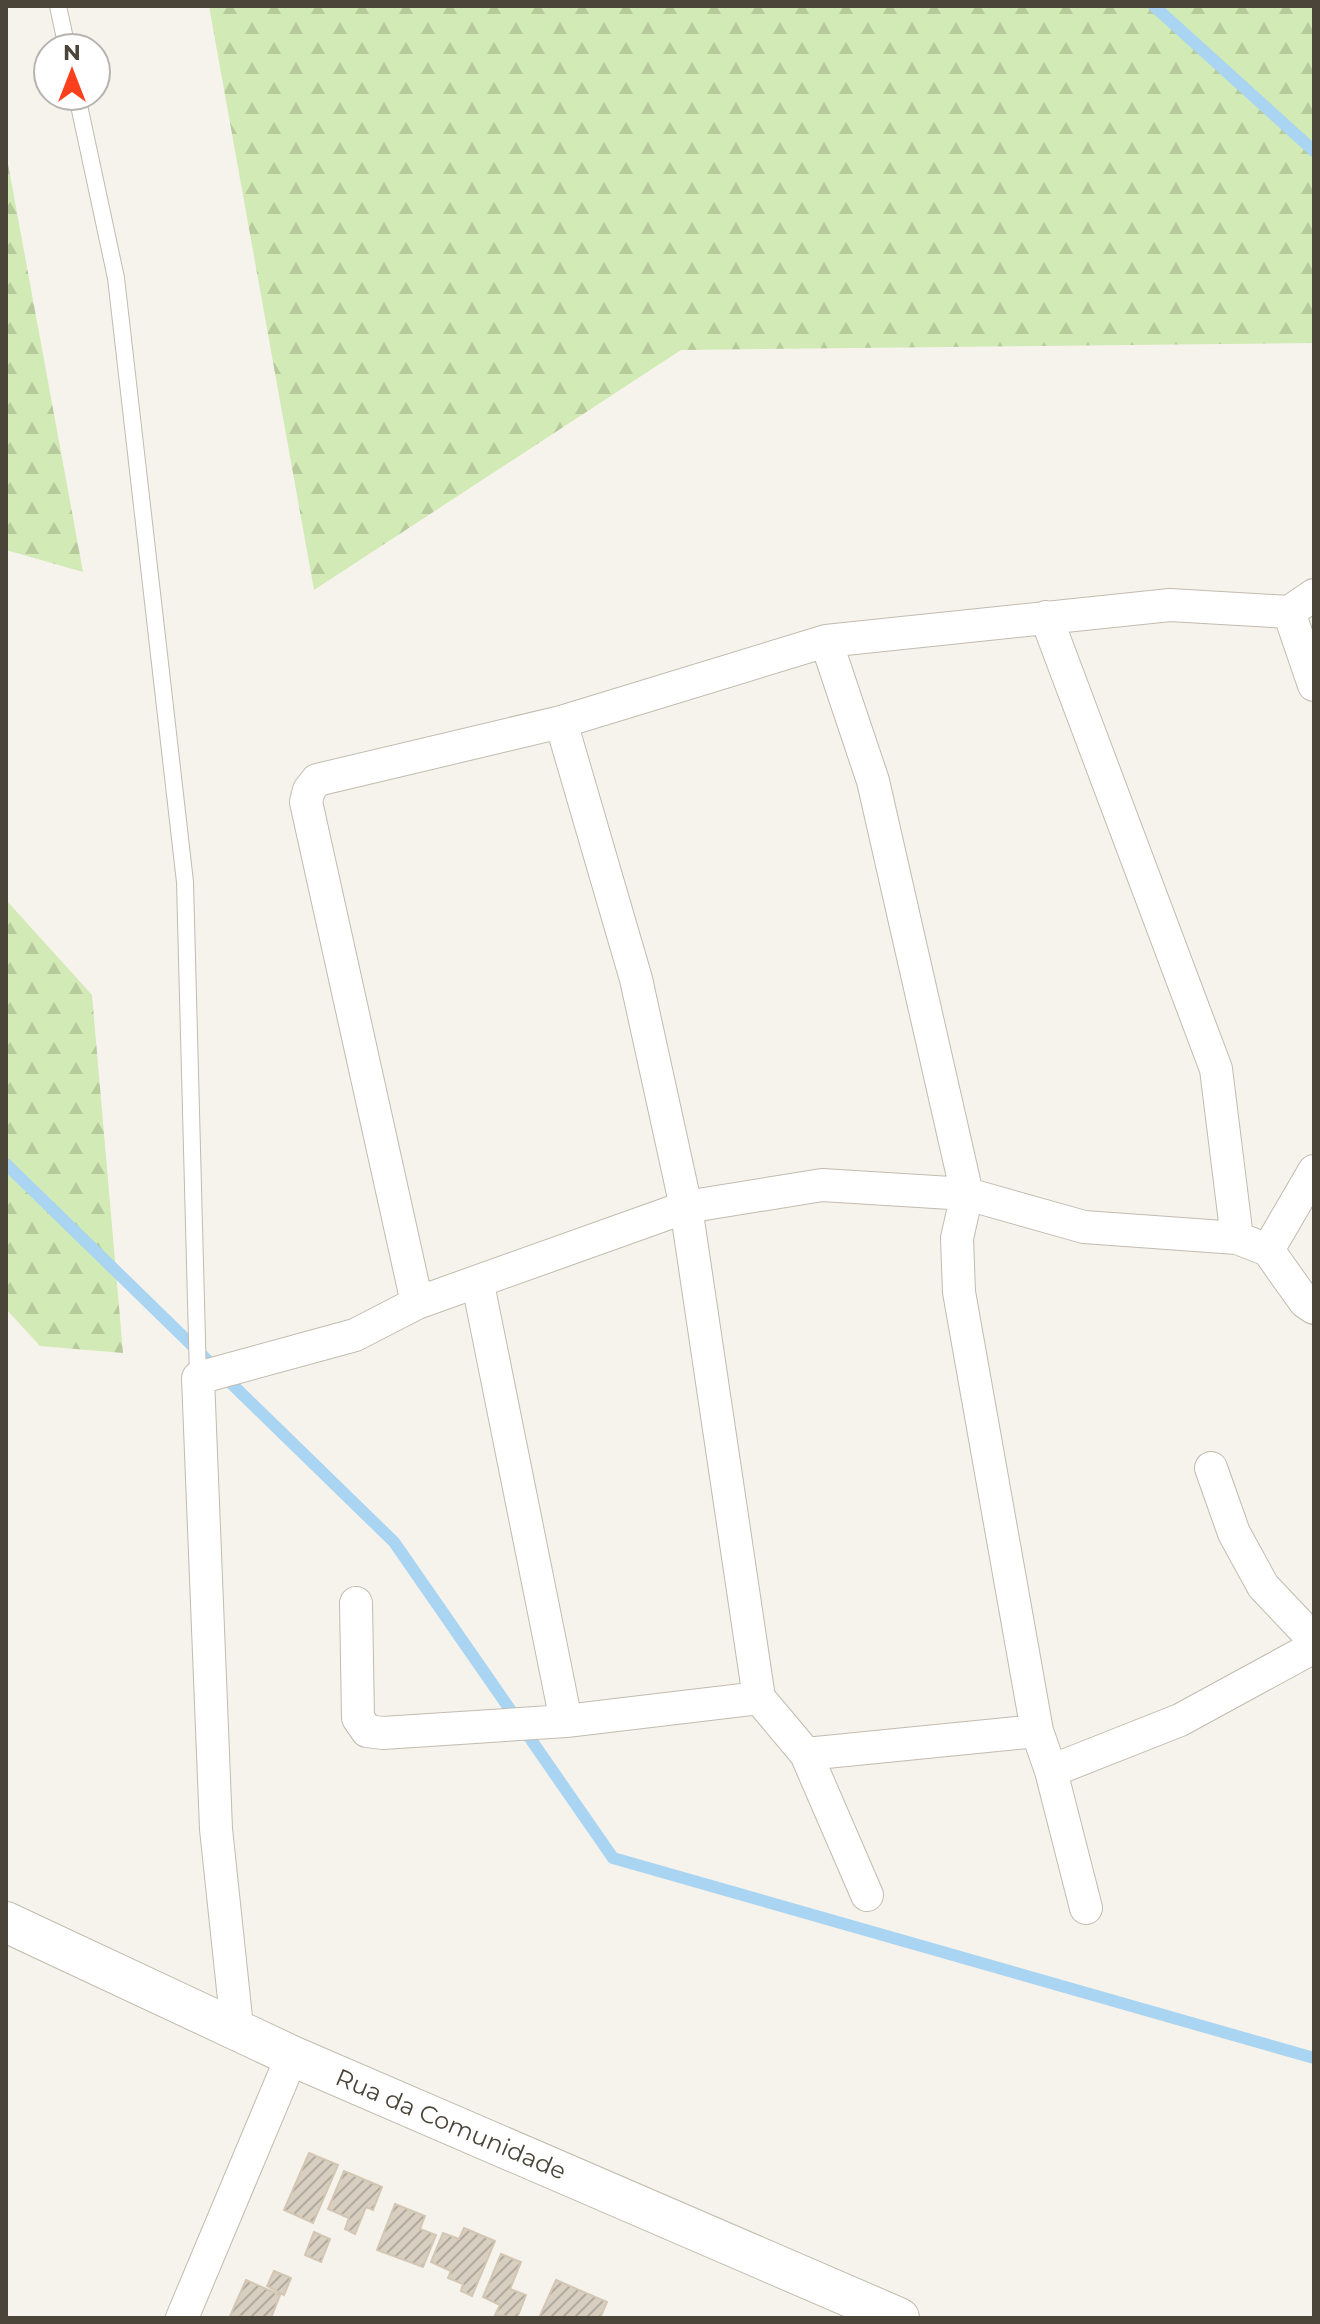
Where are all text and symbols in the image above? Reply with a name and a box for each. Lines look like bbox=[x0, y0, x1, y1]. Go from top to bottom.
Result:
north arrow bbox=[32, 32, 112, 112]
text: N bbox=[63, 39, 81, 66]
street label: Rua da Comunidade bbox=[331, 2062, 571, 2186]

